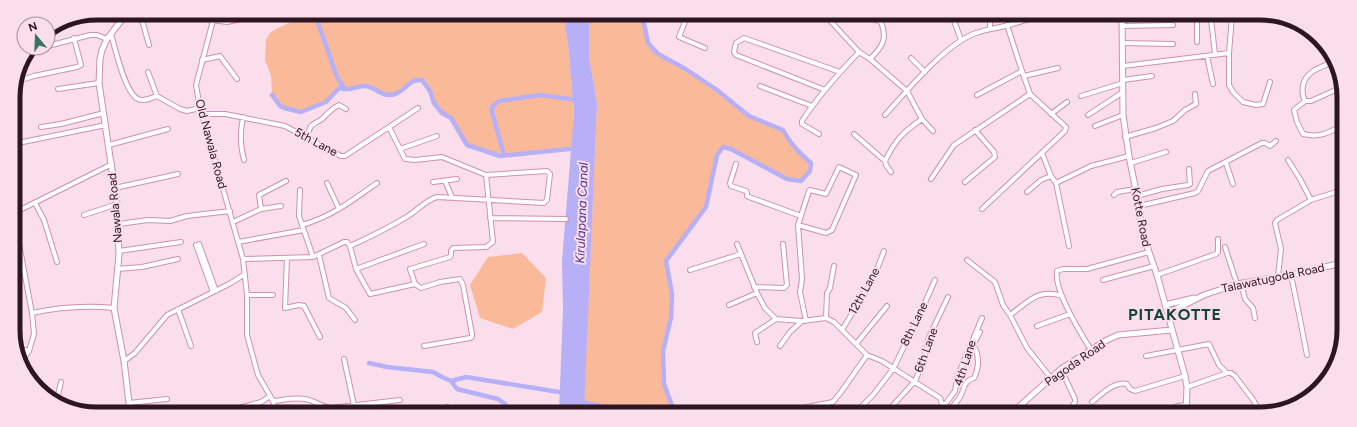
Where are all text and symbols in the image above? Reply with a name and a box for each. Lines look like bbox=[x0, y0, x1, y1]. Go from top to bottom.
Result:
north arrow bbox=[16, 16, 56, 56]
text: N bbox=[27, 19, 39, 35]
street label: Old Nawala Road bbox=[192, 98, 230, 190]
street label: 5th Lane bbox=[292, 125, 340, 159]
water label: Kirulapana Canal bbox=[572, 162, 591, 264]
street label: Nawala Road bbox=[105, 172, 125, 244]
street label: Kotte Road bbox=[1128, 186, 1154, 248]
street label: Talawatugoda Road bbox=[1220, 260, 1326, 296]
street label: 12th Lane bbox=[845, 265, 883, 317]
street label: 8th Lane bbox=[897, 299, 931, 348]
district label: PITAKOTTE bbox=[1128, 305, 1222, 324]
street label: 6th Lane bbox=[911, 325, 941, 374]
street label: Pagoda Road bbox=[1042, 337, 1108, 389]
street label: 4th Lane bbox=[951, 338, 979, 388]

